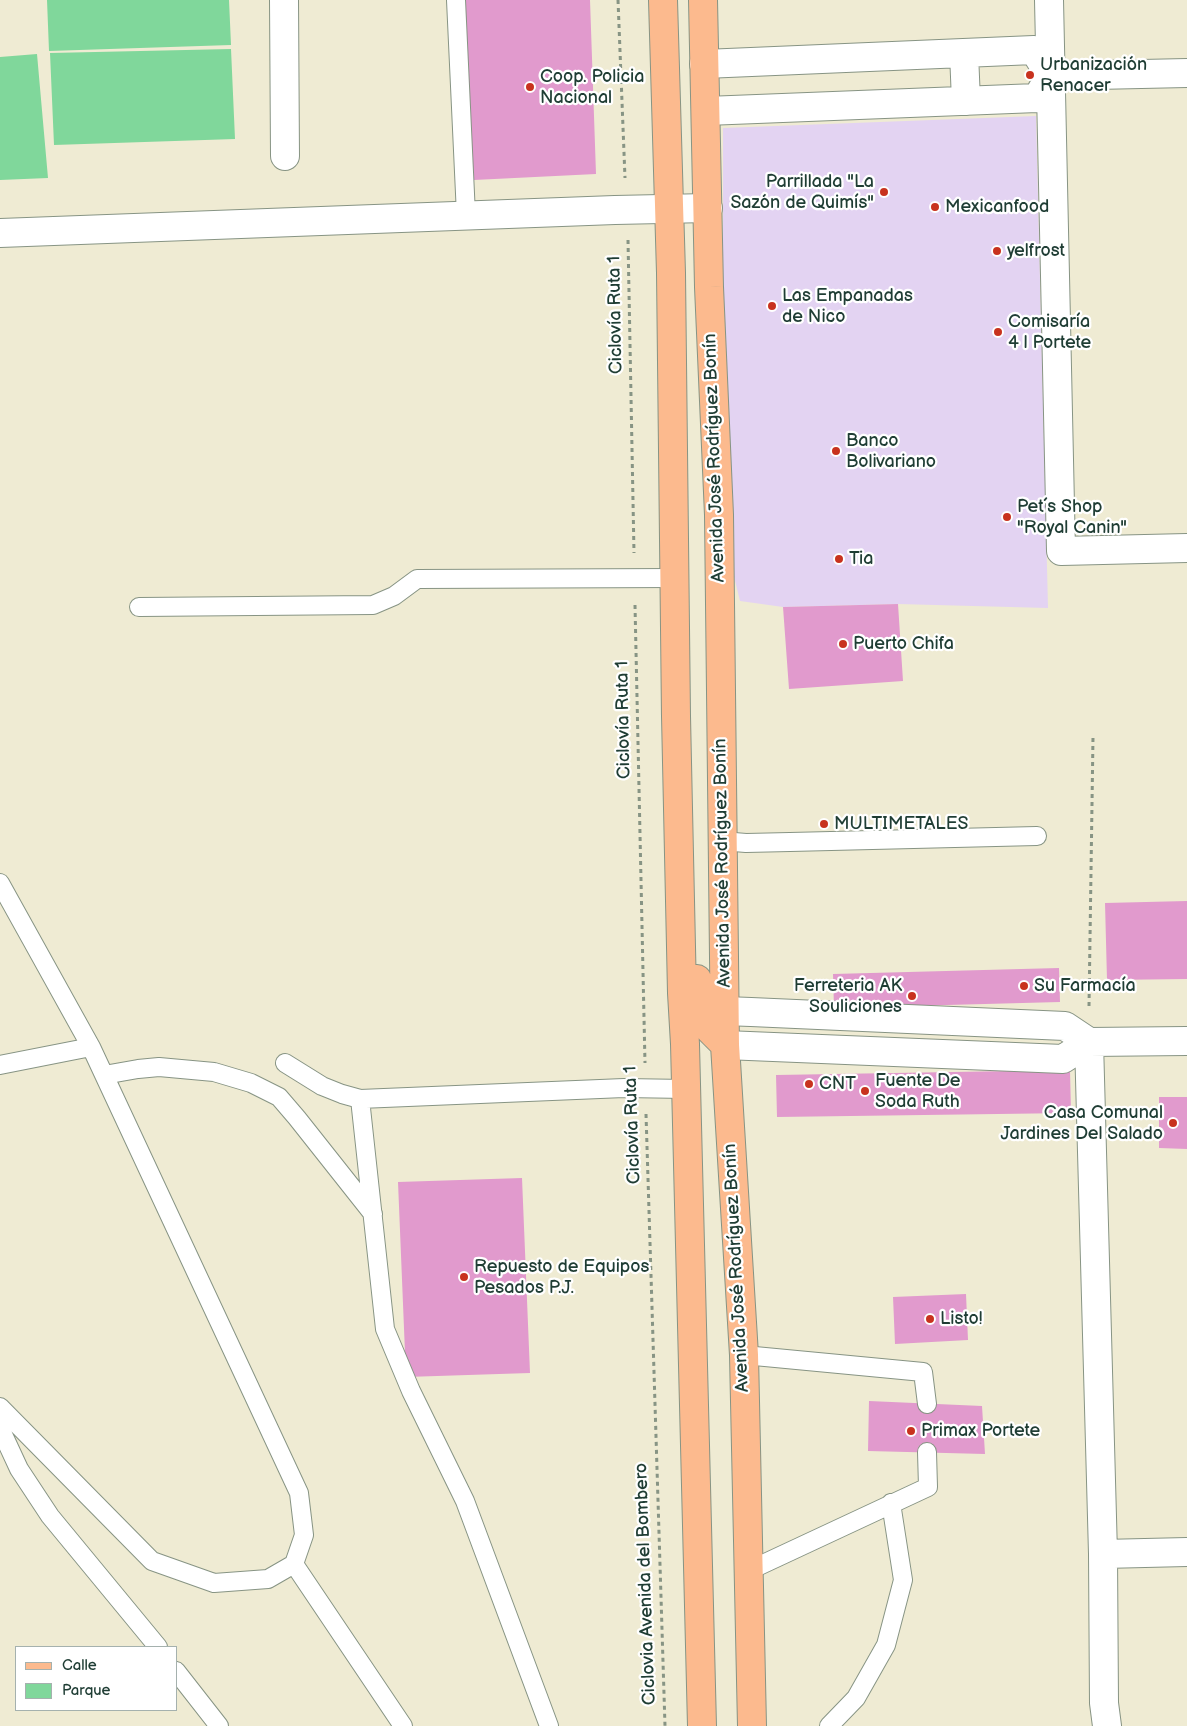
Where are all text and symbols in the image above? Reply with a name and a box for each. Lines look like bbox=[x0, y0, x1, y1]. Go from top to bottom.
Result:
place label: Urbanización Renacer bbox=[1040, 54, 1147, 96]
place label: Coop. Policia Nacional bbox=[540, 66, 644, 108]
marker: Urbanización Renacer bbox=[1024, 69, 1036, 81]
marker: Coop. Policia Nacional bbox=[524, 81, 536, 93]
place label: Parrillada "La Sazón de Quimís" bbox=[730, 171, 874, 213]
marker: Parrillada "La Sazón de Quimís" bbox=[878, 186, 890, 198]
place label: Mexicanfood bbox=[945, 196, 1049, 218]
marker: Mexicanfood bbox=[929, 201, 941, 213]
place label: yelfrost bbox=[1007, 240, 1065, 262]
marker: yelfrost bbox=[991, 245, 1003, 257]
street label: Ciclovía Ruta 1 bbox=[604, 256, 628, 374]
place label: Las Empanadas de Nico bbox=[782, 285, 913, 328]
marker: Las Empanadas de Nico bbox=[766, 300, 778, 312]
place label: Comisaría 4 | Portete bbox=[1008, 311, 1091, 354]
marker: Comisaría 4 | Portete bbox=[992, 326, 1004, 338]
street label: Avenida José Rodríguez Bonín bbox=[700, 333, 730, 583]
place label: Banco Bolivariano bbox=[846, 430, 936, 472]
marker: Banco Bolivariano bbox=[830, 445, 842, 457]
place label: Pet´s Shop "Royal Canin" bbox=[1017, 496, 1127, 538]
marker: Pet´s Shop "Royal Canin" bbox=[1001, 511, 1013, 523]
place label: Tia bbox=[849, 548, 874, 570]
marker: Tia bbox=[833, 553, 845, 565]
place label: Puerto Chifa bbox=[853, 633, 954, 655]
marker: Puerto Chifa bbox=[837, 638, 849, 650]
street label: Ciclovía Ruta 1 bbox=[612, 661, 636, 779]
street label: Avenida José Rodríguez Bonín bbox=[710, 738, 736, 988]
place label: MULTIMETALES bbox=[834, 813, 968, 835]
marker: MULTIMETALES bbox=[818, 818, 830, 830]
place label: Ferreteria AK Souliciones bbox=[794, 975, 902, 1018]
place label: Su Farmacía bbox=[1034, 975, 1136, 997]
marker: Su Farmacía bbox=[1018, 980, 1030, 992]
marker: Ferreteria AK Souliciones bbox=[906, 990, 918, 1002]
street label: Ciclovía Ruta 1 bbox=[620, 1065, 646, 1185]
place label: Fuente De Soda Ruth bbox=[875, 1070, 960, 1112]
place label: CNT bbox=[819, 1073, 856, 1095]
marker: CNT bbox=[803, 1078, 815, 1090]
marker: Fuente De Soda Ruth bbox=[859, 1085, 871, 1097]
place label: Casa Comunal Jardines Del Salado bbox=[1000, 1102, 1163, 1144]
marker: Casa Comunal Jardines Del Salado bbox=[1167, 1117, 1179, 1129]
street label: Avenida José Rodríguez Bonín bbox=[720, 1143, 754, 1393]
place label: Repuesto de Equipos Pesados P.J. bbox=[474, 1256, 649, 1298]
marker: Repuesto de Equipos Pesados P.J. bbox=[458, 1271, 470, 1283]
place label: Listo! bbox=[940, 1308, 982, 1330]
marker: Listo! bbox=[924, 1313, 936, 1325]
place label: Primax Portete bbox=[921, 1420, 1040, 1442]
marker: Primax Portete bbox=[905, 1425, 917, 1437]
street label: Ciclovia Avenida del Bombero bbox=[631, 1462, 661, 1706]
legend bbox=[15, 1646, 178, 1711]
text: Calle bbox=[62, 1656, 97, 1675]
text: Parque bbox=[62, 1681, 110, 1700]

